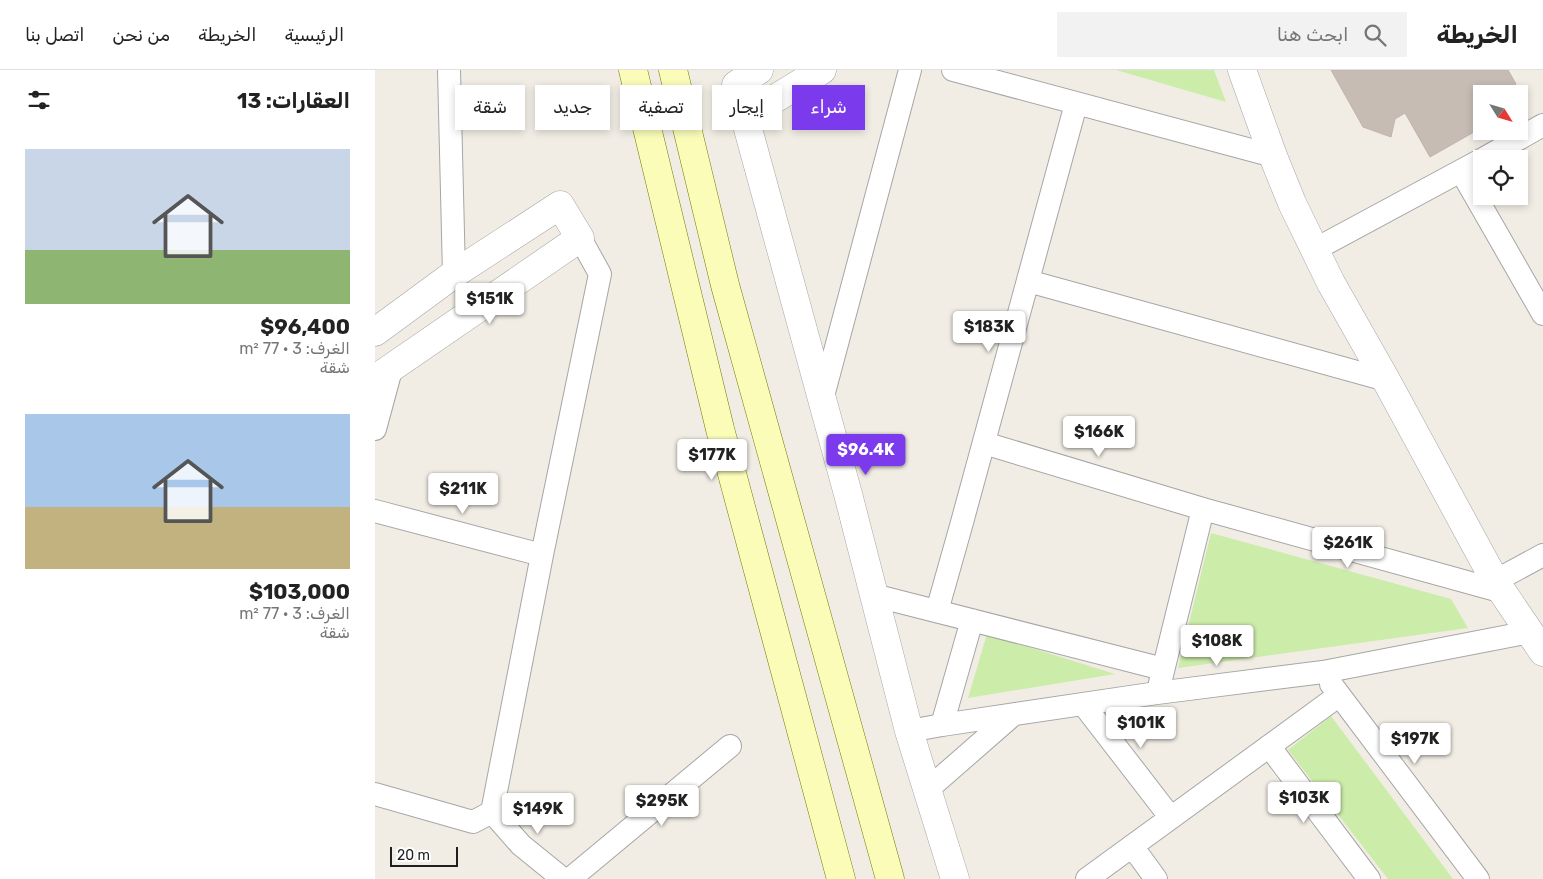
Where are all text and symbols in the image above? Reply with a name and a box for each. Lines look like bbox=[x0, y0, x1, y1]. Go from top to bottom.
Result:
search box bbox=[1057, 12, 1407, 57]
icon: search bbox=[1361, 21, 1389, 49]
text: الخريطة bbox=[1437, 21, 1518, 49]
text: ابحث هنا bbox=[1277, 23, 1349, 46]
text: اتصل بنا bbox=[25, 24, 84, 46]
text: من نحن bbox=[112, 24, 170, 46]
text: الخريطة bbox=[198, 24, 256, 46]
text: الرئيسية bbox=[284, 24, 344, 46]
chip: شقة bbox=[455, 85, 525, 130]
chip: جديد bbox=[535, 85, 610, 130]
chip: تصفية bbox=[620, 85, 702, 130]
chip: إيجار bbox=[712, 85, 782, 130]
chip: شراء bbox=[792, 85, 865, 130]
north arrow bbox=[1473, 85, 1527, 140]
map controls bbox=[1473, 85, 1528, 205]
icon: filters bbox=[25, 86, 53, 114]
text: العقارات: 13 bbox=[237, 88, 350, 113]
button: locate bbox=[1473, 150, 1528, 205]
icon: home bbox=[143, 181, 233, 271]
pin: $151K bbox=[455, 282, 525, 325]
text: $151K bbox=[466, 289, 514, 308]
pin: $183K bbox=[954, 310, 1024, 353]
text: $96,400 bbox=[260, 314, 350, 339]
text: $183K bbox=[964, 317, 1014, 336]
text: الغرف: 3 · 77 m² bbox=[239, 339, 350, 358]
text: شقة bbox=[320, 358, 350, 377]
pin: $166K bbox=[1064, 416, 1134, 458]
text: $166K bbox=[1074, 422, 1124, 441]
pin: $96.4K bbox=[825, 434, 907, 476]
pin: $177K bbox=[677, 438, 747, 481]
text: $96.4K bbox=[837, 440, 895, 459]
text: $177K bbox=[688, 445, 736, 464]
icon: home bbox=[143, 446, 233, 536]
pin: $211K bbox=[428, 472, 498, 515]
text: $211K bbox=[439, 479, 487, 498]
pin: $261K bbox=[1313, 526, 1383, 569]
text: $261K bbox=[1323, 533, 1373, 552]
text: $103,000 bbox=[249, 579, 350, 604]
text: الغرف: 3 · 77 m² bbox=[239, 604, 350, 623]
text: شقة bbox=[320, 623, 350, 642]
pin: $108K bbox=[1182, 624, 1252, 667]
text: $108K bbox=[1192, 631, 1242, 650]
pin: $101K bbox=[1106, 706, 1176, 749]
text: $101K bbox=[1117, 713, 1165, 732]
pin: $197K bbox=[1380, 722, 1450, 765]
text: $197K bbox=[1391, 729, 1439, 748]
pin: $103K bbox=[1269, 782, 1339, 824]
pin: $295K bbox=[627, 784, 697, 827]
text: $103K bbox=[1279, 788, 1329, 807]
text: $295K bbox=[636, 791, 688, 810]
pin: $149K bbox=[503, 792, 573, 835]
text: $149K bbox=[513, 799, 563, 818]
scale bar bbox=[390, 844, 457, 867]
text: 20 m bbox=[397, 847, 430, 864]

